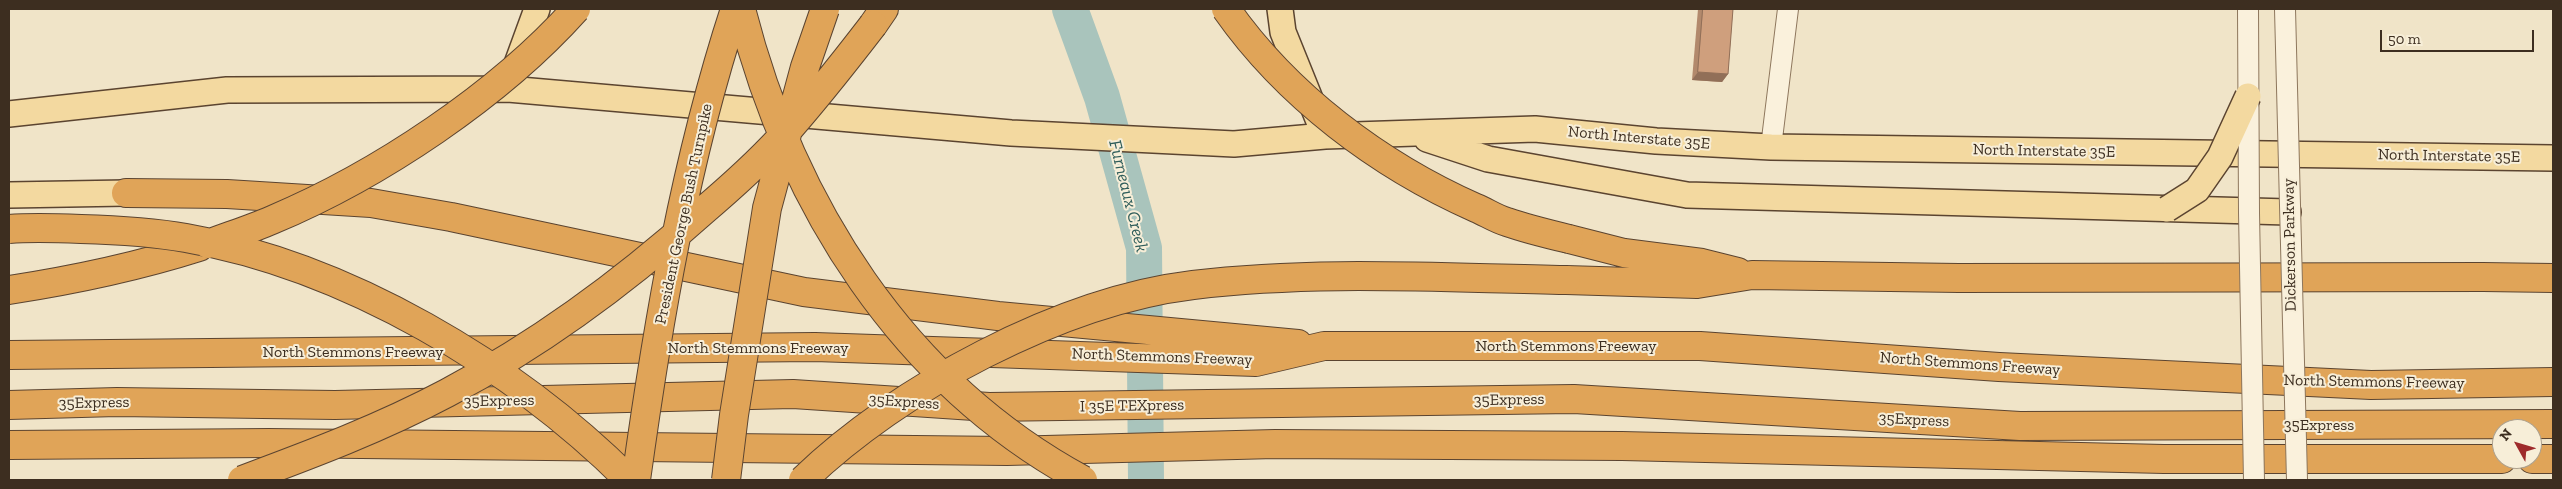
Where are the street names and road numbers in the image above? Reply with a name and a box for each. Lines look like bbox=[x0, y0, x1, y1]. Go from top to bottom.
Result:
street label: President George Bush Turnpike bbox=[651, 102, 717, 326]
street label: North Interstate 35E bbox=[1567, 122, 1711, 154]
street label: North Interstate 35E bbox=[1973, 140, 2115, 162]
street label: North Interstate 35E bbox=[2378, 145, 2520, 167]
street label: Dickerson Parkway bbox=[2279, 178, 2301, 312]
street label: North Stemmons Freeway bbox=[1476, 336, 1656, 356]
street label: North Stemmons Freeway bbox=[668, 338, 848, 358]
street label: North Stemmons Freeway bbox=[263, 342, 443, 362]
street label: North Stemmons Freeway bbox=[1071, 344, 1253, 370]
street label: North Stemmons Freeway bbox=[1879, 348, 2061, 380]
street label: North Stemmons Freeway bbox=[2283, 371, 2465, 393]
street label: 35Express bbox=[868, 390, 940, 414]
street label: 35Express bbox=[1473, 390, 1545, 410]
street label: 35Express bbox=[463, 391, 535, 411]
street label: 35Express bbox=[58, 393, 130, 413]
street label: I 35E TEXpress bbox=[1080, 395, 1184, 417]
street label: 35Express bbox=[1878, 409, 1950, 431]
street label: 35Express bbox=[2284, 415, 2354, 435]

